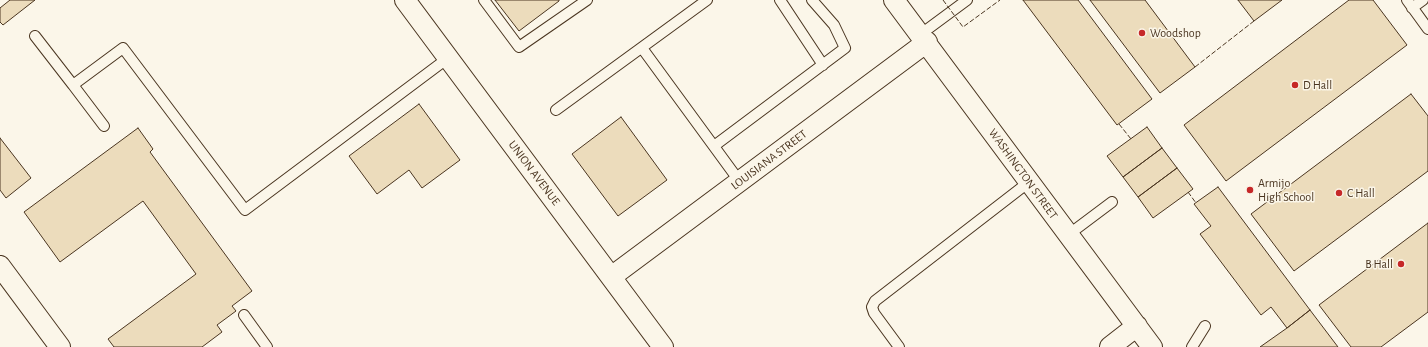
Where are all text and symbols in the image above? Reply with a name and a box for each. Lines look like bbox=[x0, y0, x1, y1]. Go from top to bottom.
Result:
place label: Woodshop bbox=[1150, 26, 1201, 40]
marker: Woodshop bbox=[1137, 28, 1147, 38]
place label: D Hall bbox=[1303, 78, 1332, 92]
marker: D Hall bbox=[1290, 80, 1300, 90]
street label: WASHINGTON STREET bbox=[985, 126, 1061, 222]
street label: LOUISIANA STREET bbox=[728, 127, 810, 193]
street label: UNION AVENUE bbox=[505, 138, 563, 208]
place label: Armijo High School bbox=[1258, 176, 1314, 204]
marker: Armijo High School bbox=[1245, 185, 1255, 195]
place label: C Hall bbox=[1347, 186, 1375, 200]
marker: C Hall bbox=[1334, 188, 1344, 198]
place label: B Hall bbox=[1365, 257, 1393, 271]
marker: B Hall bbox=[1396, 259, 1406, 269]

